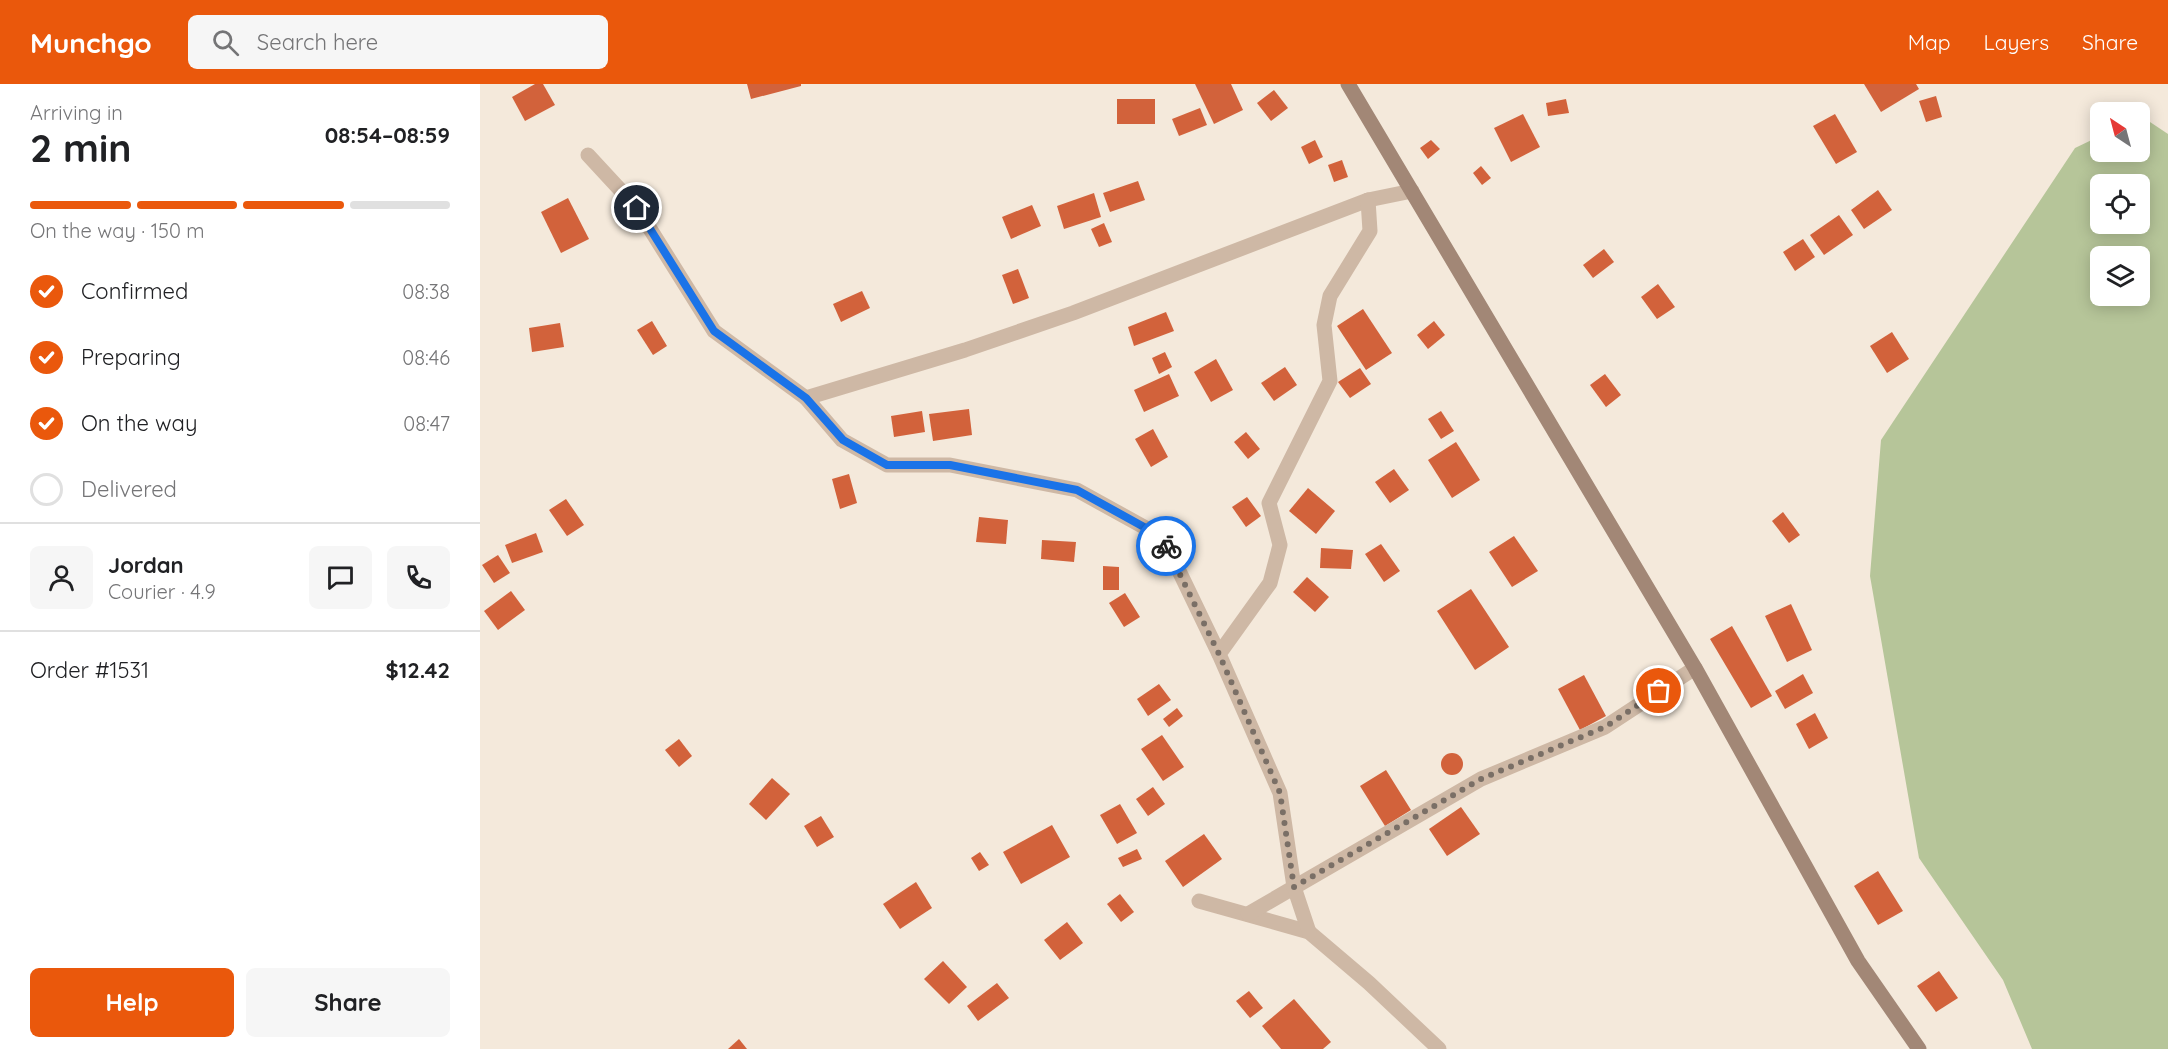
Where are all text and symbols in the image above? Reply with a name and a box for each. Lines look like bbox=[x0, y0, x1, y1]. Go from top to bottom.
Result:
search box bbox=[188, 15, 608, 69]
text: Munchgo bbox=[30, 25, 152, 60]
icon: search bbox=[209, 26, 242, 59]
text: Search here bbox=[257, 28, 378, 56]
text: Map bbox=[1908, 29, 1951, 55]
text: Layers bbox=[1984, 29, 2049, 55]
text: Share bbox=[2082, 29, 2138, 55]
text: Arriving in bbox=[30, 100, 123, 125]
north arrow bbox=[2090, 102, 2150, 162]
map controls bbox=[2090, 102, 2150, 306]
text: 08:54–08:59 bbox=[325, 121, 450, 149]
text: 2 min bbox=[30, 123, 132, 172]
button: locate bbox=[2090, 174, 2150, 234]
pin bbox=[611, 182, 662, 233]
icon: home bbox=[620, 191, 653, 224]
text: On the way · 150 m bbox=[30, 218, 205, 243]
button: layers bbox=[2090, 246, 2150, 306]
icon: check bbox=[30, 275, 63, 308]
text: Confirmed bbox=[81, 277, 188, 305]
text: 08:38 bbox=[402, 279, 450, 304]
icon: check bbox=[30, 341, 63, 374]
text: Preparing bbox=[81, 343, 181, 371]
text: 08:46 bbox=[402, 345, 450, 370]
icon: check bbox=[30, 407, 63, 440]
text: On the way bbox=[81, 409, 197, 437]
text: 08:47 bbox=[403, 411, 450, 436]
text: Delivered bbox=[81, 475, 177, 503]
courier bbox=[1136, 516, 1196, 576]
icon: bike bbox=[1150, 530, 1183, 563]
button: person bbox=[30, 546, 93, 609]
button: chat bbox=[309, 546, 372, 609]
button: phone bbox=[387, 546, 450, 609]
text: Jordan bbox=[108, 551, 184, 579]
text: Courier · 4.9 bbox=[108, 579, 216, 604]
text: Order #1531 bbox=[30, 656, 149, 684]
text: $12.42 bbox=[386, 656, 450, 684]
pin bbox=[1633, 665, 1684, 716]
icon: bag bbox=[1642, 674, 1675, 707]
button: Help bbox=[30, 968, 234, 1037]
button: Share bbox=[246, 968, 450, 1037]

